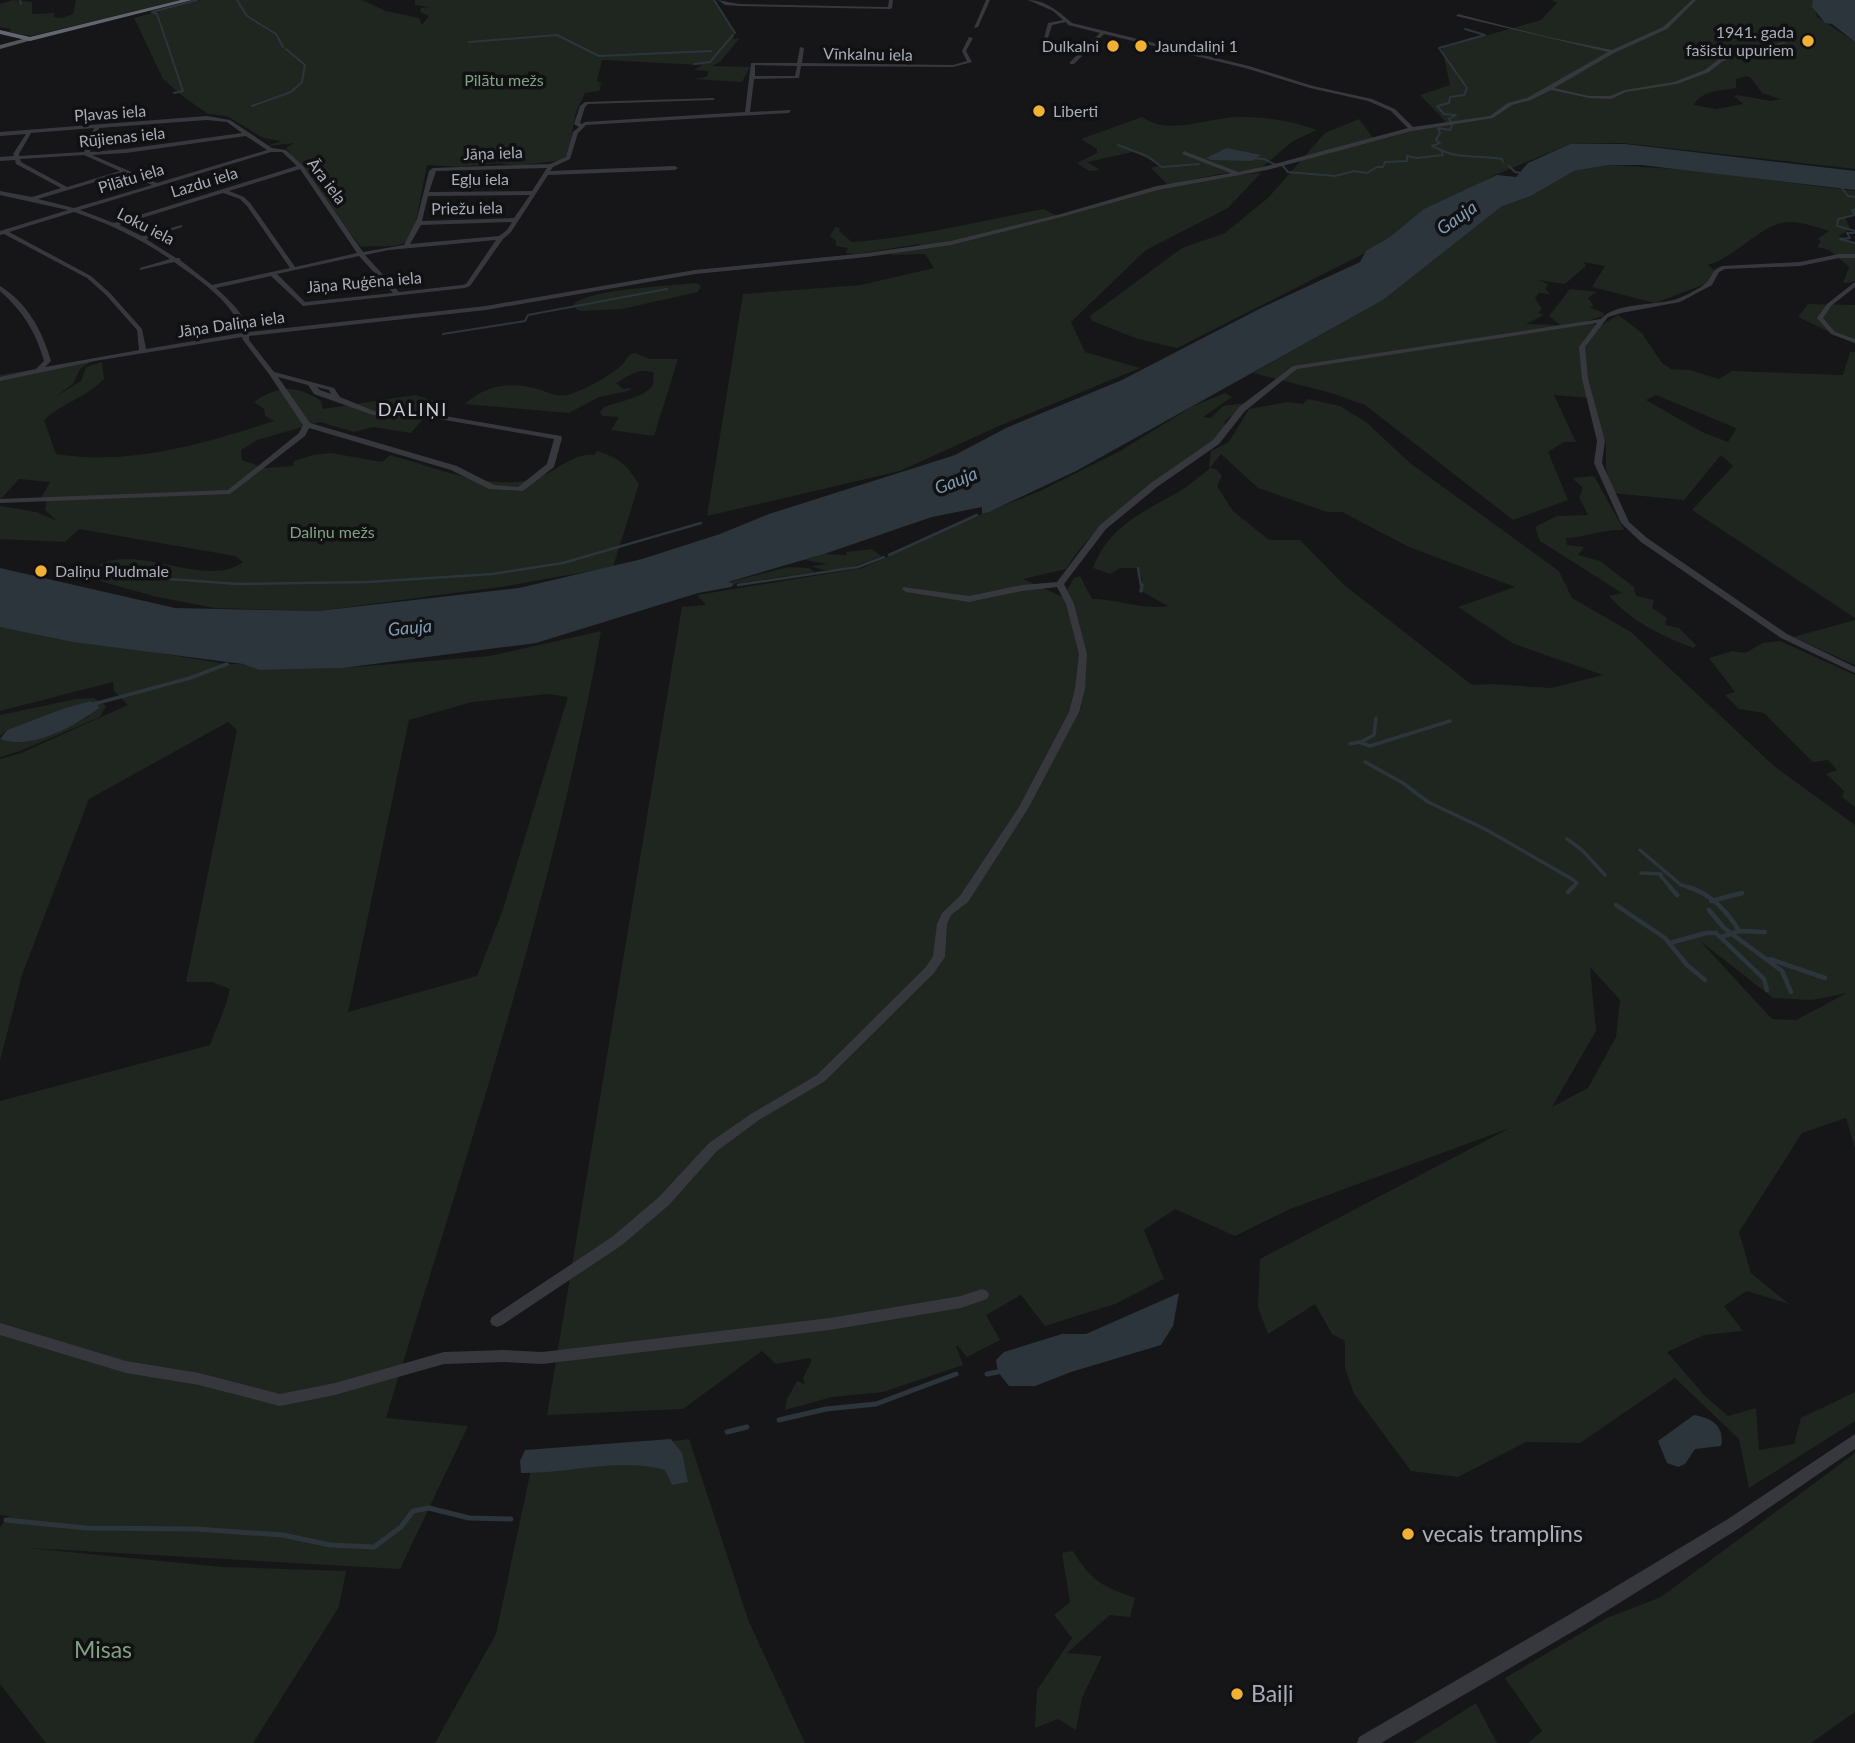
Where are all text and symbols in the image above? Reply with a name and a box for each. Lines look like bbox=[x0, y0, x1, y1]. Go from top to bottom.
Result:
place label: 1941. gada fašistu upuriem bbox=[1686, 22, 1794, 59]
marker: 1941. gada fašistu upuriem bbox=[1800, 33, 1816, 49]
place label: Dulkalni bbox=[1042, 36, 1099, 55]
place label: Jaundaliņi 1 bbox=[1155, 36, 1238, 55]
marker: Dulkalni bbox=[1105, 38, 1121, 54]
marker: Jaundaliņi 1 bbox=[1133, 38, 1149, 54]
street label: Vīnkalnu iela bbox=[823, 43, 913, 64]
park label: Pilātu mežs bbox=[464, 70, 544, 89]
street label: Pļavas iela bbox=[73, 101, 147, 124]
place label: Liberti bbox=[1053, 101, 1098, 120]
marker: Liberti bbox=[1031, 103, 1047, 119]
street label: Rūjienas iela bbox=[78, 123, 166, 150]
street label: Jāņa iela bbox=[463, 142, 523, 163]
street label: Āra iela bbox=[304, 154, 351, 207]
street label: Pilātu iela bbox=[96, 159, 166, 197]
street label: Lazdu iela bbox=[168, 162, 240, 201]
street label: Egļu iela bbox=[451, 169, 509, 188]
water label: Gauja bbox=[1432, 195, 1481, 239]
street label: Priežu iela bbox=[431, 197, 503, 218]
street label: Loku iela bbox=[114, 203, 178, 248]
street label: Jāņa Ruģēna iela bbox=[306, 267, 422, 296]
street label: Jāņa Daliņa iela bbox=[176, 307, 286, 340]
district label: DALIŅI bbox=[378, 398, 448, 420]
water label: Gauja bbox=[931, 462, 980, 499]
park label: Daliņu mežs bbox=[289, 522, 375, 541]
place label: Daliņu Pludmale bbox=[55, 561, 169, 580]
marker: Daliņu Pludmale bbox=[33, 563, 49, 579]
water label: Gauja bbox=[387, 614, 433, 640]
place label: vecais tramplīns bbox=[1422, 1519, 1583, 1547]
marker: vecais tramplīns bbox=[1400, 1526, 1416, 1542]
park label: Misas bbox=[74, 1635, 132, 1663]
place label: Baiļi bbox=[1251, 1679, 1294, 1707]
marker: Baiļi bbox=[1229, 1686, 1245, 1702]

